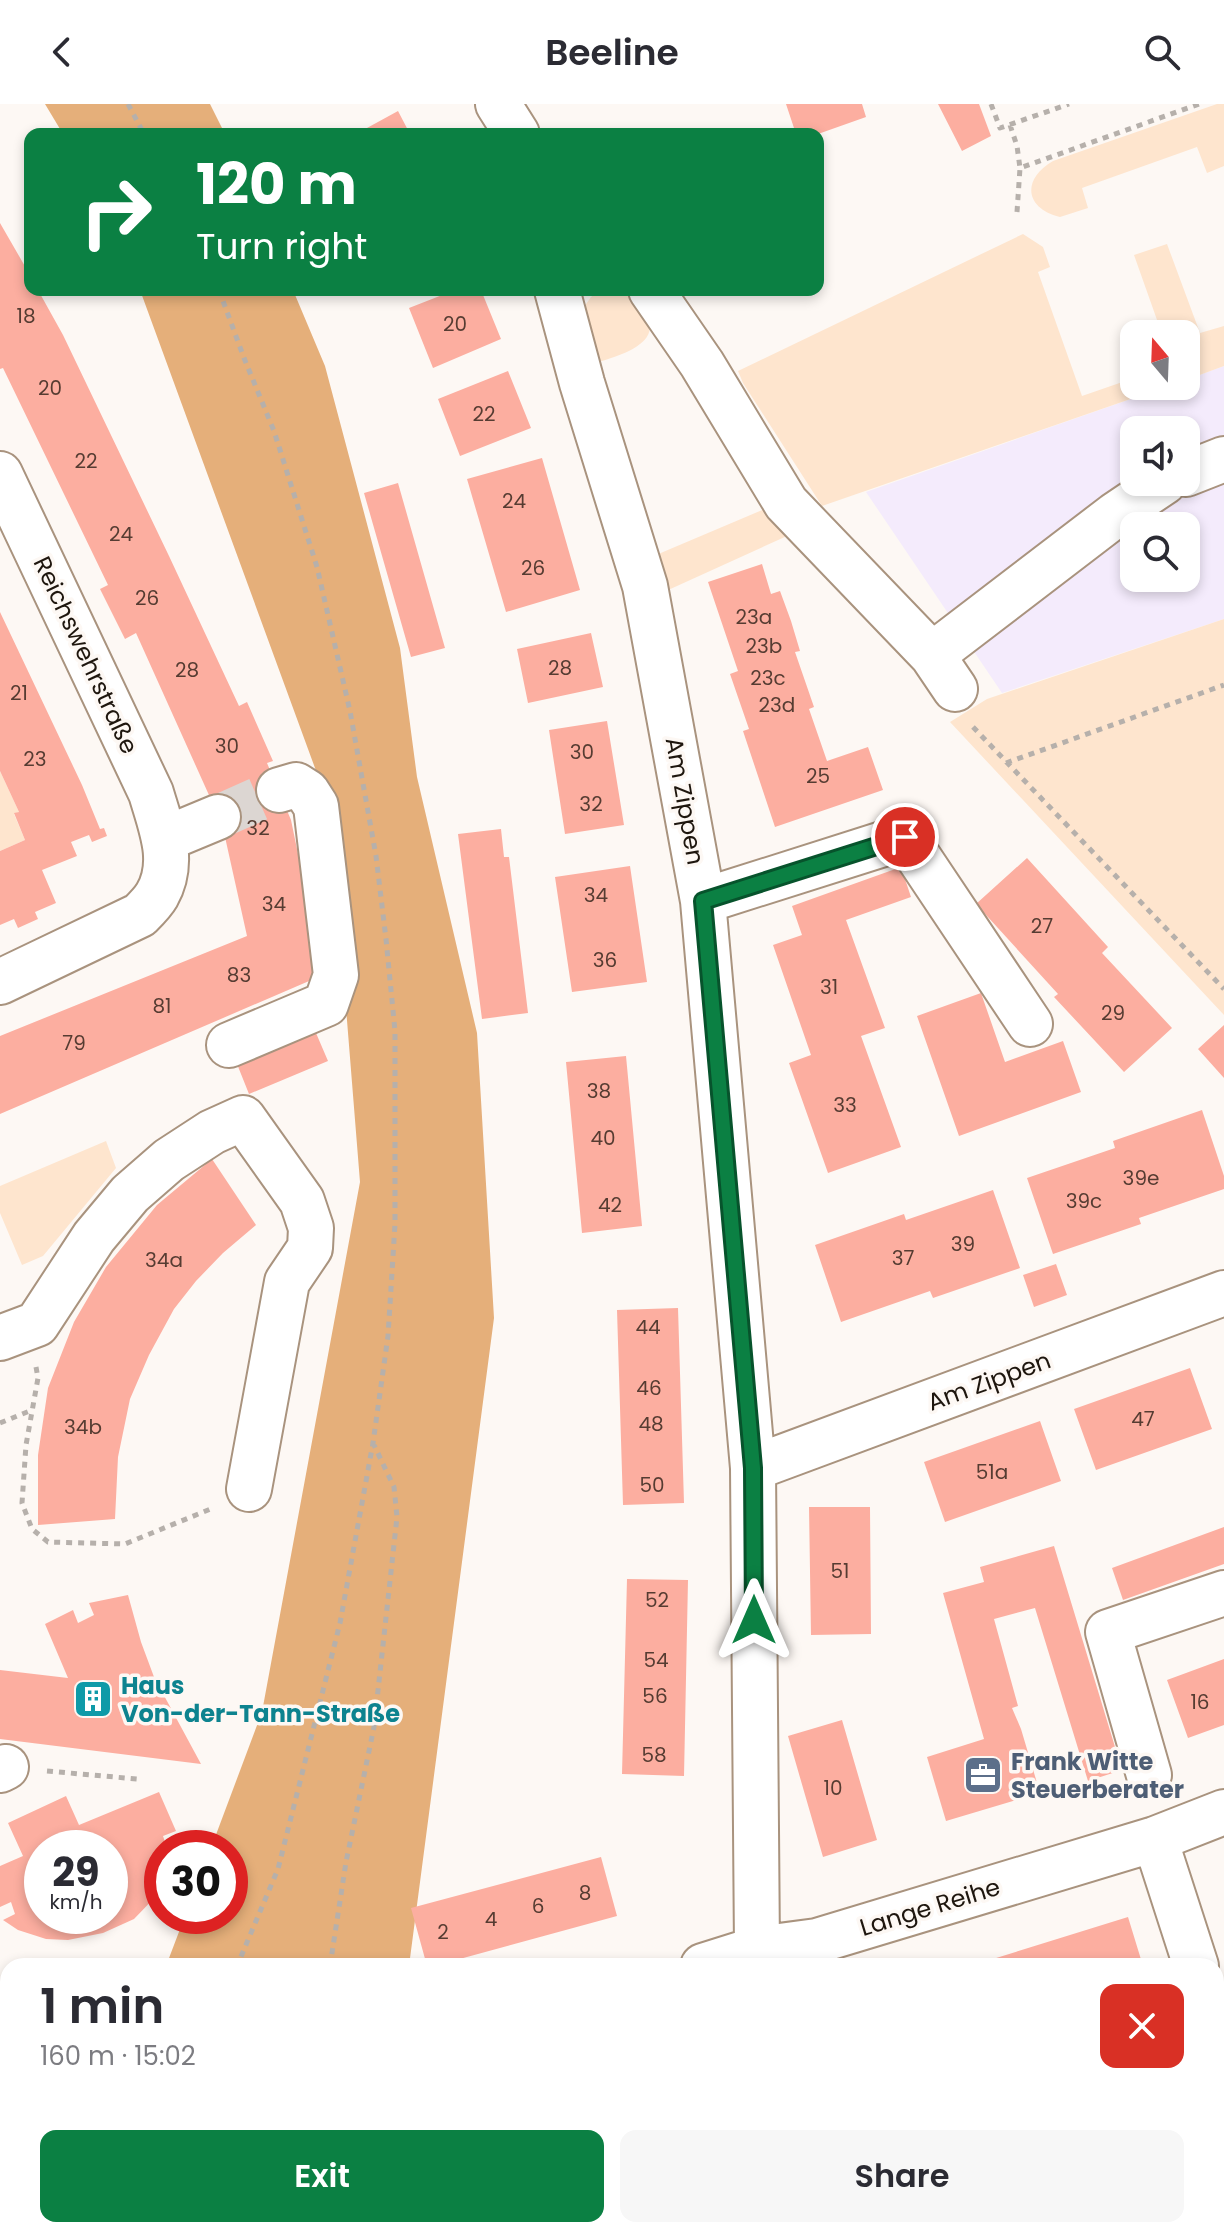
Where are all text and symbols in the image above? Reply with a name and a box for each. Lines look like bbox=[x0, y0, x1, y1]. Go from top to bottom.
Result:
text: Beeline bbox=[545, 27, 679, 78]
icon: back bbox=[40, 30, 84, 74]
icon: search bbox=[1140, 30, 1184, 74]
text: 120 m bbox=[196, 145, 357, 224]
icon: right bbox=[64, 160, 168, 264]
text: Turn right bbox=[196, 221, 367, 272]
house number: 18 bbox=[16, 302, 36, 330]
house number: 20 bbox=[443, 310, 467, 338]
north arrow bbox=[1120, 320, 1200, 400]
map controls bbox=[1120, 320, 1200, 592]
house number: 20 bbox=[38, 374, 62, 402]
house number: 22 bbox=[473, 400, 496, 428]
button: sound bbox=[1120, 416, 1200, 496]
house number: 22 bbox=[75, 447, 98, 475]
house number: 24 bbox=[502, 487, 526, 515]
button: search bbox=[1120, 512, 1200, 592]
house number: 24 bbox=[109, 520, 133, 548]
street label: Reichswehrstraße bbox=[26, 551, 146, 759]
house number: 26 bbox=[521, 554, 545, 582]
house number: 26 bbox=[135, 584, 159, 612]
house number: 23a bbox=[736, 603, 772, 631]
house number: 23b bbox=[746, 632, 782, 660]
house number: 28 bbox=[548, 654, 572, 682]
house number: 28 bbox=[175, 656, 199, 684]
house number: 23c bbox=[750, 664, 786, 692]
house number: 21 bbox=[10, 679, 28, 707]
house number: 23d bbox=[759, 691, 795, 719]
house number: 30 bbox=[215, 732, 239, 760]
street label: Am Zippen bbox=[658, 735, 712, 867]
house number: 30 bbox=[570, 738, 594, 766]
house number: 23 bbox=[23, 745, 47, 773]
house number: 25 bbox=[806, 762, 830, 790]
house number: 32 bbox=[579, 790, 603, 818]
pin bbox=[871, 803, 939, 871]
house number: 32 bbox=[246, 814, 270, 842]
icon: arrive bbox=[883, 815, 927, 859]
house number: 34 bbox=[584, 881, 608, 909]
house number: 34 bbox=[262, 890, 286, 918]
house number: 27 bbox=[1031, 912, 1053, 940]
house number: 36 bbox=[593, 946, 617, 974]
house number: 83 bbox=[227, 961, 251, 989]
house number: 31 bbox=[820, 973, 838, 1001]
house number: 81 bbox=[152, 992, 172, 1020]
house number: 29 bbox=[1101, 999, 1125, 1027]
house number: 79 bbox=[62, 1029, 86, 1057]
house number: 38 bbox=[587, 1077, 611, 1105]
house number: 33 bbox=[833, 1091, 857, 1119]
house number: 40 bbox=[590, 1124, 616, 1152]
house number: 39e bbox=[1123, 1164, 1159, 1192]
house number: 39c bbox=[1066, 1187, 1102, 1215]
house number: 42 bbox=[598, 1191, 622, 1219]
house number: 39 bbox=[951, 1230, 975, 1258]
house number: 37 bbox=[892, 1244, 914, 1272]
house number: 34a bbox=[145, 1246, 183, 1274]
house number: 44 bbox=[635, 1313, 661, 1341]
street label: Am Zippen bbox=[923, 1343, 1055, 1419]
house number: 46 bbox=[636, 1374, 662, 1402]
house number: 47 bbox=[1131, 1405, 1155, 1433]
house number: 48 bbox=[638, 1410, 664, 1438]
house number: 34b bbox=[64, 1413, 102, 1441]
house number: 51a bbox=[976, 1458, 1008, 1486]
house number: 50 bbox=[639, 1471, 665, 1499]
house number: 51 bbox=[831, 1557, 849, 1585]
position arrow bbox=[712, 1578, 796, 1662]
house number: 52 bbox=[645, 1586, 669, 1614]
house number: 54 bbox=[643, 1646, 669, 1674]
place label: Haus Von-der-Tann-Straße bbox=[121, 1669, 400, 1730]
building icon: Haus Von-der-Tann-Straße bbox=[72, 1678, 114, 1720]
house number: 56 bbox=[642, 1682, 668, 1710]
house number: 16 bbox=[1190, 1688, 1210, 1716]
house number: 58 bbox=[641, 1741, 667, 1769]
place label: Frank Witte Steuerberater bbox=[1011, 1745, 1184, 1806]
office icon: Frank Witte Steuerberater bbox=[962, 1754, 1004, 1796]
house number: 10 bbox=[824, 1774, 842, 1802]
speed limit sign: 30 bbox=[144, 1830, 248, 1934]
text: 29 bbox=[52, 1844, 100, 1900]
street label: Lange Reihe bbox=[856, 1870, 1004, 1944]
house number: 8 bbox=[579, 1879, 591, 1907]
text: km/h bbox=[49, 1888, 103, 1916]
house number: 6 bbox=[532, 1892, 544, 1920]
house number: 4 bbox=[485, 1905, 497, 1933]
house number: 2 bbox=[437, 1918, 449, 1946]
text: 1 min bbox=[40, 1973, 164, 2040]
button: close bbox=[1100, 1984, 1184, 2068]
text: 160 m · 15:02 bbox=[40, 2038, 196, 2074]
button: Exit bbox=[40, 2130, 604, 2222]
button: Share bbox=[620, 2130, 1184, 2222]

